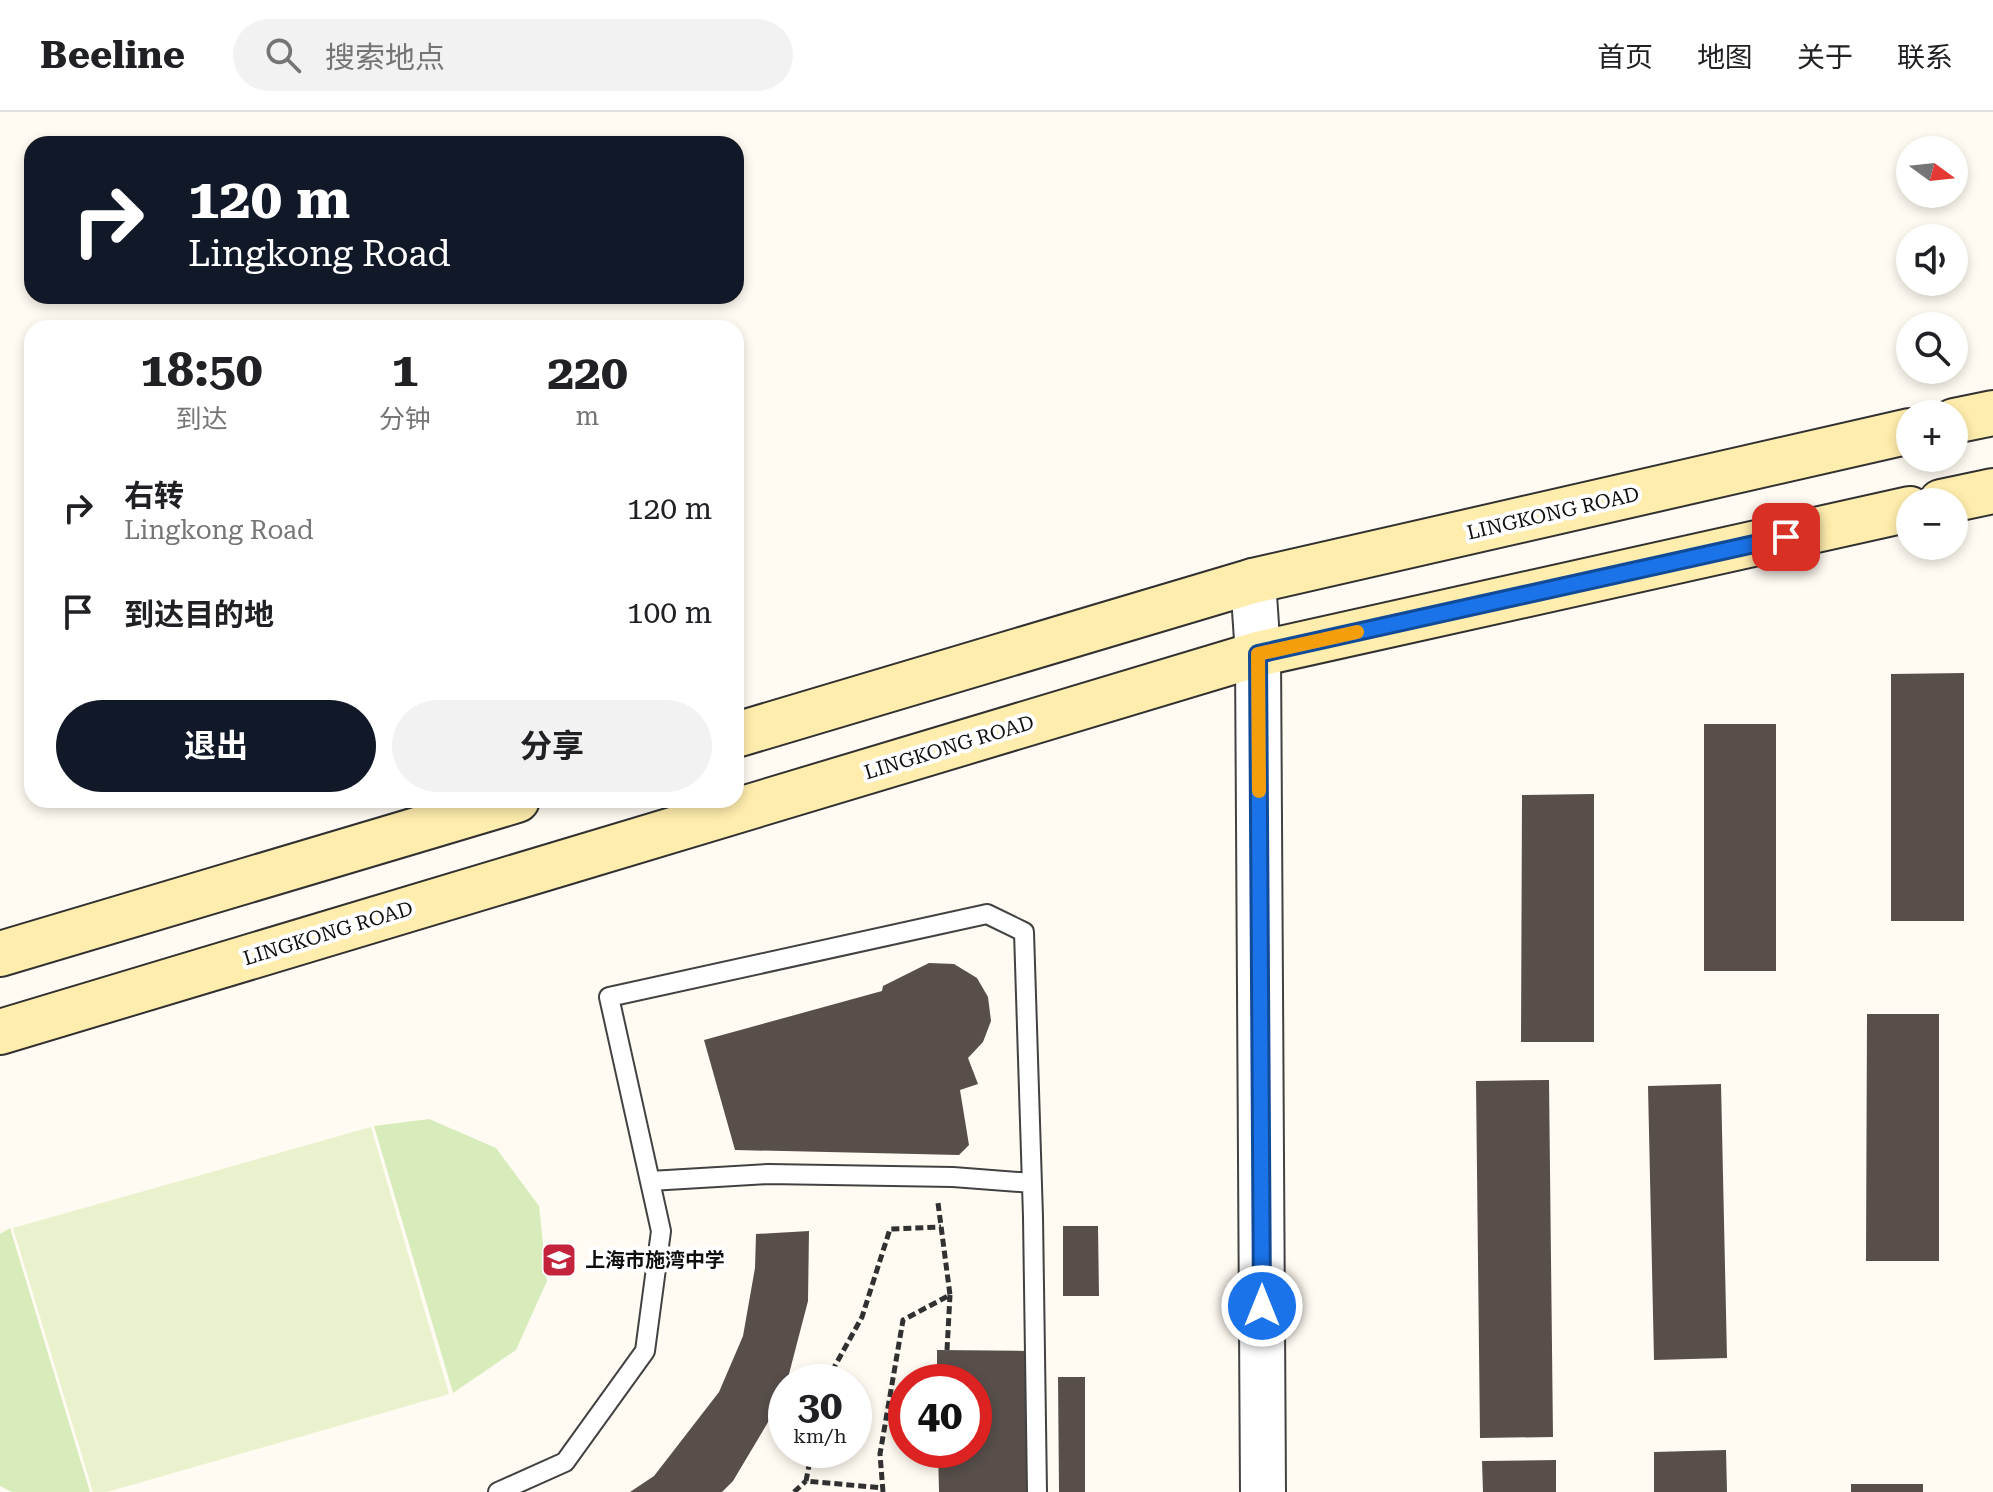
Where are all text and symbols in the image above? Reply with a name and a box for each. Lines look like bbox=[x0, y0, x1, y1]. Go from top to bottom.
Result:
search box bbox=[233, 19, 793, 91]
text: Beeline bbox=[40, 33, 185, 77]
icon: search bbox=[261, 33, 305, 77]
text: 搜索地点 bbox=[325, 40, 445, 75]
text: 首页 bbox=[1597, 41, 1653, 74]
text: 地图 bbox=[1697, 41, 1753, 74]
text: 关于 bbox=[1797, 41, 1853, 74]
text: 联系 bbox=[1897, 41, 1953, 74]
north arrow bbox=[1896, 136, 1968, 208]
map controls bbox=[1896, 136, 1968, 560]
text: 120 m bbox=[188, 166, 350, 232]
icon: right bbox=[56, 168, 160, 272]
button: sound bbox=[1896, 224, 1968, 296]
text: Lingkong Road bbox=[188, 233, 451, 275]
button: search bbox=[1896, 312, 1968, 384]
text: 18:50 bbox=[140, 342, 263, 398]
text: 1 bbox=[391, 342, 418, 398]
text: 220 bbox=[547, 345, 628, 401]
button: + bbox=[1896, 400, 1968, 472]
text: m bbox=[576, 401, 599, 431]
text: 到达 bbox=[175, 404, 227, 434]
text: 分钟 bbox=[379, 404, 431, 434]
text: 右转 bbox=[124, 478, 184, 513]
street label: LINGKONG ROAD bbox=[1464, 481, 1642, 545]
icon: right bbox=[56, 486, 100, 530]
button: − bbox=[1896, 488, 1968, 560]
text: 120 m bbox=[627, 491, 712, 526]
pin bbox=[1752, 503, 1820, 571]
text: Lingkong Road bbox=[124, 515, 314, 545]
icon: arrive bbox=[1764, 515, 1808, 559]
icon: arrive bbox=[56, 590, 100, 634]
text: 100 m bbox=[627, 595, 712, 630]
text: 到达目的地 bbox=[124, 597, 274, 632]
button: 退出 bbox=[56, 700, 376, 792]
button: 分享 bbox=[392, 700, 712, 792]
street label: LINGKONG ROAD bbox=[861, 710, 1037, 784]
street label: LINGKONG ROAD bbox=[240, 896, 416, 970]
school or university icon: 上海市施湾中学 bbox=[540, 1241, 578, 1279]
place label: 上海市施湾中学 bbox=[585, 1248, 725, 1272]
position arrow bbox=[1220, 1264, 1304, 1348]
speed limit sign: 40 bbox=[888, 1364, 992, 1468]
text: 30 bbox=[798, 1382, 842, 1429]
text: km/h bbox=[793, 1424, 847, 1448]

